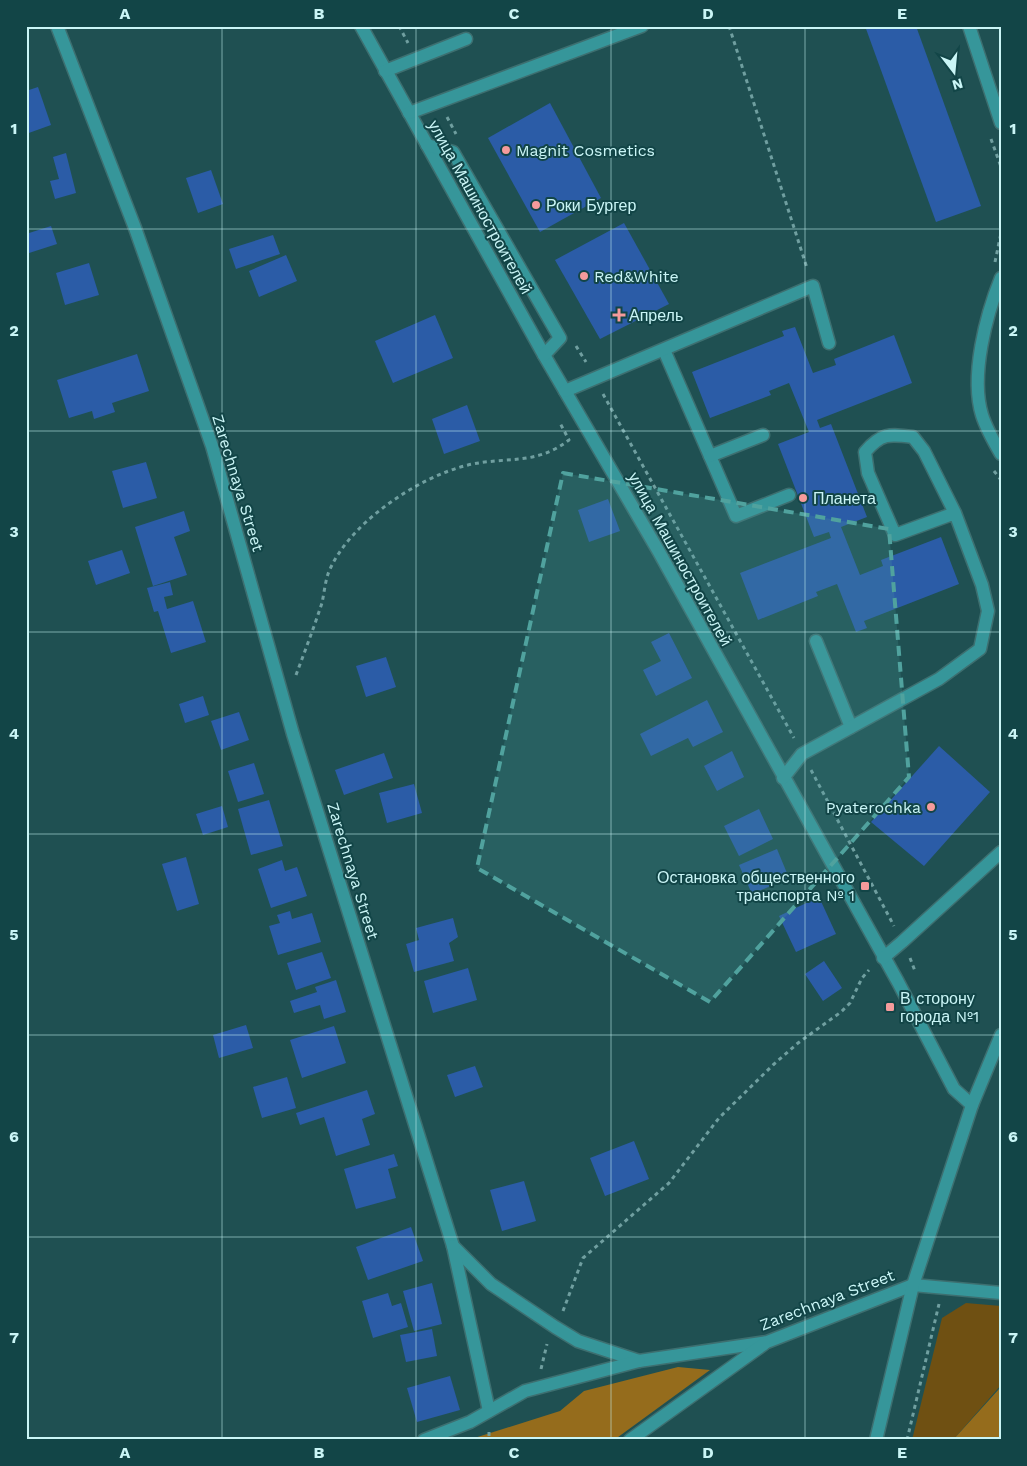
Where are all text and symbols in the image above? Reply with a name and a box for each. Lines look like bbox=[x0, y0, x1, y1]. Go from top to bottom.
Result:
text: A bbox=[120, 4, 131, 23]
text: B bbox=[314, 4, 325, 23]
text: C bbox=[509, 4, 520, 23]
text: D bbox=[702, 4, 714, 23]
text: E bbox=[897, 4, 907, 23]
north arrow bbox=[930, 48, 980, 98]
text: N bbox=[950, 75, 965, 94]
street label: улица Машиностроителей bbox=[424, 117, 536, 297]
text: 1 bbox=[11, 119, 17, 138]
text: 1 bbox=[1010, 119, 1016, 138]
place label: Magnit Cosmetics bbox=[516, 141, 655, 160]
marker: Magnit Cosmetics bbox=[500, 144, 512, 156]
place label: Роки Бургер bbox=[546, 196, 637, 215]
marker: Роки Бургер bbox=[530, 199, 542, 211]
place label: Red&White bbox=[594, 267, 679, 286]
marker: Red&White bbox=[578, 270, 590, 282]
place label: Апрель bbox=[629, 306, 683, 325]
marker: Апрель bbox=[613, 309, 625, 321]
text: 2 bbox=[9, 321, 19, 340]
text: 2 bbox=[1008, 321, 1018, 340]
street label: Zarechnaya Street bbox=[208, 412, 268, 554]
street label: улица Машиностроителей bbox=[624, 469, 736, 649]
place label: Планета bbox=[813, 489, 876, 508]
marker: Планета bbox=[797, 492, 809, 504]
text: 3 bbox=[9, 522, 19, 541]
text: 3 bbox=[1008, 522, 1018, 541]
text: 4 bbox=[9, 724, 19, 743]
text: 4 bbox=[1008, 724, 1018, 743]
place label: Pyaterochka bbox=[826, 798, 921, 817]
street label: Zarechnaya Street bbox=[323, 800, 383, 942]
marker: Pyaterochka bbox=[925, 801, 937, 813]
place label: Остановка общественного транспорта № 1 bbox=[657, 868, 855, 905]
marker: Остановка общественного транспорта № 1 bbox=[859, 880, 871, 892]
text: 5 bbox=[9, 925, 19, 944]
text: 5 bbox=[1008, 925, 1018, 944]
place label: В сторону города №1 bbox=[900, 989, 979, 1026]
marker: В сторону города №1 bbox=[884, 1001, 896, 1013]
text: 6 bbox=[9, 1127, 19, 1146]
text: 6 bbox=[1008, 1127, 1018, 1146]
street label: Zarechnaya Street bbox=[757, 1266, 897, 1334]
text: 7 bbox=[9, 1328, 19, 1347]
text: 7 bbox=[1008, 1328, 1018, 1347]
text: A bbox=[120, 1443, 131, 1462]
text: B bbox=[314, 1443, 325, 1462]
text: C bbox=[509, 1443, 520, 1462]
text: D bbox=[702, 1443, 714, 1462]
text: E bbox=[897, 1443, 907, 1462]

